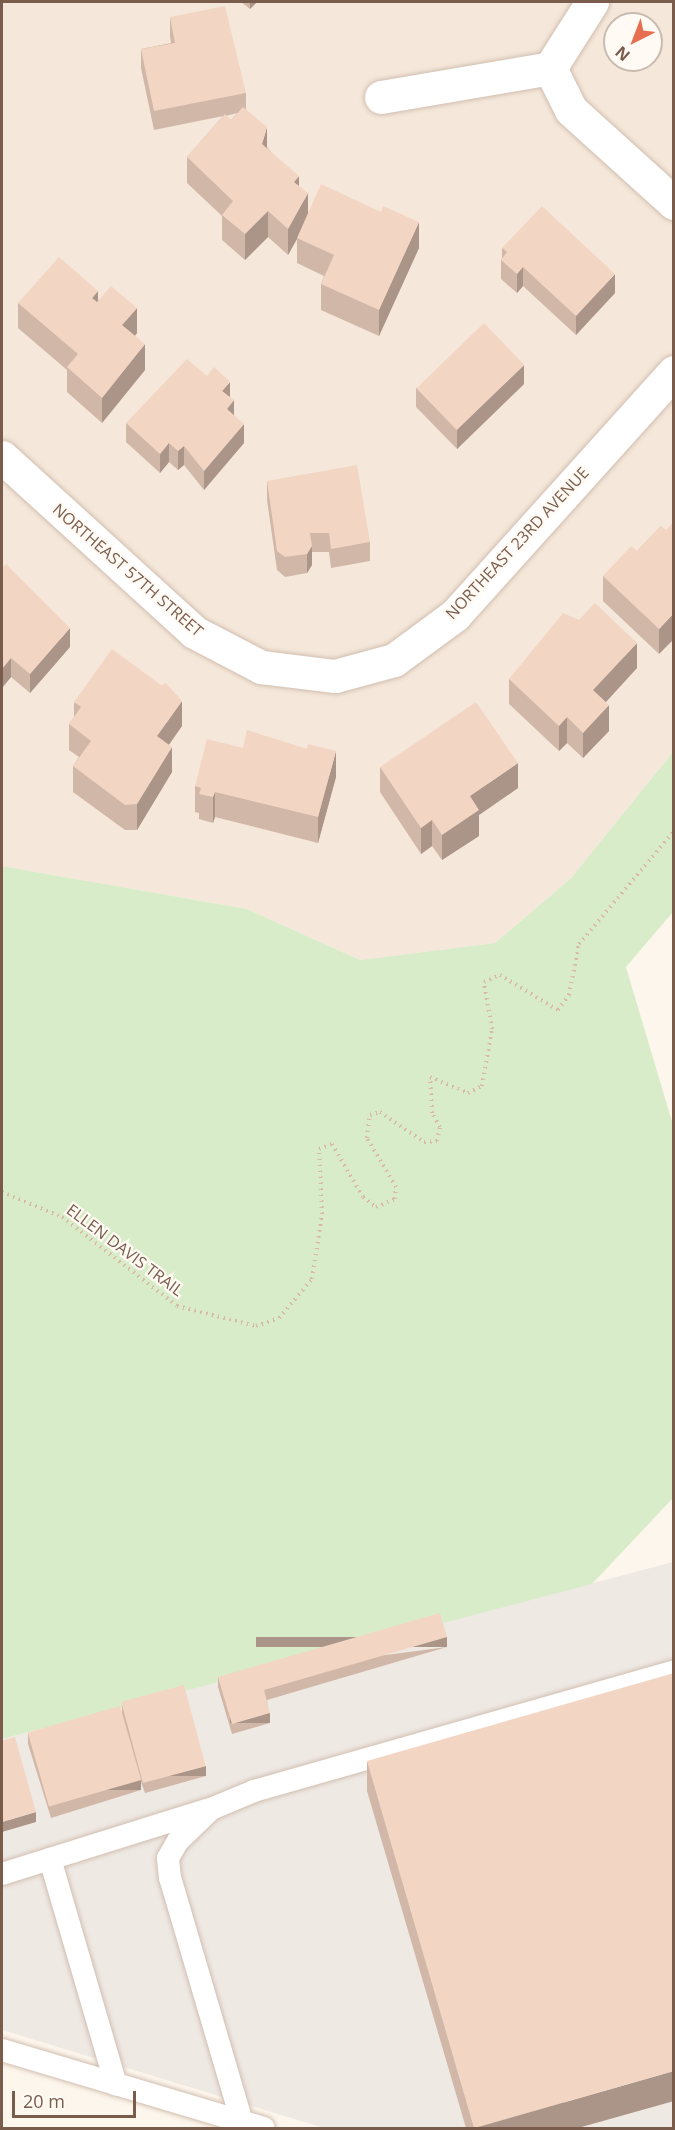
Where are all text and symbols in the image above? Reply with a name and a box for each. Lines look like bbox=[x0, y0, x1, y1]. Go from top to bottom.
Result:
north arrow bbox=[603, 12, 663, 72]
text: N bbox=[610, 41, 634, 66]
street label: NORTHEAST 23RD AVENUE bbox=[442, 463, 592, 623]
street label: NORTHEAST 57TH STREET bbox=[49, 499, 207, 641]
street label: ELLEN DAVIS TRAIL bbox=[63, 1200, 187, 1300]
scale bar bbox=[15, 2079, 140, 2117]
text: 20 m bbox=[23, 2089, 65, 2113]

